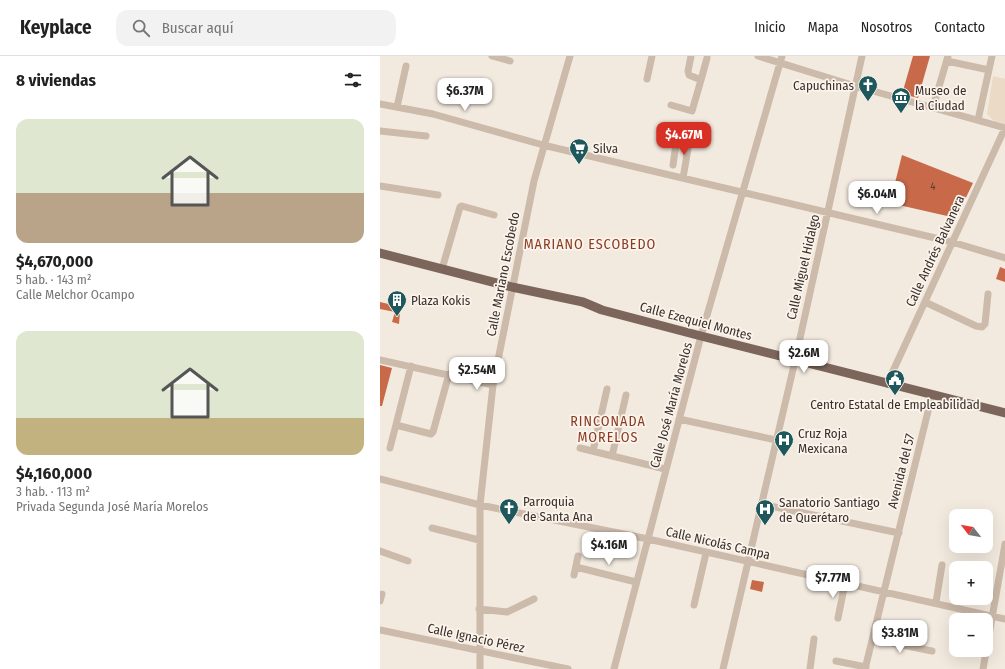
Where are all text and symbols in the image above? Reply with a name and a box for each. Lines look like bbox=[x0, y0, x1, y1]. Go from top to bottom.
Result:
search box bbox=[116, 10, 396, 46]
text: Keyplace bbox=[20, 16, 92, 39]
icon: search bbox=[130, 17, 152, 39]
text: Buscar aquí bbox=[162, 19, 233, 37]
text: Inicio bbox=[754, 19, 786, 36]
text: Mapa bbox=[808, 19, 839, 36]
text: Nosotros bbox=[861, 19, 912, 36]
text: Contacto bbox=[934, 19, 985, 36]
icon: filters bbox=[342, 69, 364, 91]
text: 8 viviendas bbox=[16, 70, 96, 91]
church icon: Capuchinas bbox=[857, 74, 879, 102]
pin: $6.37M bbox=[432, 78, 498, 112]
place label: Capuchinas bbox=[793, 78, 854, 93]
text: $6.37M bbox=[446, 83, 484, 98]
place label: Museo de la Ciudad bbox=[915, 83, 966, 113]
museum icon: Museo de la Ciudad bbox=[890, 86, 912, 114]
pin: $4.67M bbox=[651, 122, 717, 156]
text: $4.67M bbox=[665, 127, 703, 142]
supermarket icon: Silva bbox=[568, 137, 590, 165]
place label: Silva bbox=[593, 141, 618, 156]
icon: home bbox=[154, 145, 226, 217]
house number: 4 bbox=[930, 180, 936, 193]
pin: $6.04M bbox=[844, 181, 910, 215]
text: $6.04M bbox=[857, 186, 897, 201]
street label: Calle Andrés Balvanera bbox=[903, 193, 967, 309]
street label: Calle Mariano Escobedo bbox=[484, 210, 522, 337]
street label: Calle Miguel Hidalgo bbox=[784, 213, 822, 321]
district label: MARIANO ESCOBEDO bbox=[524, 236, 656, 253]
text: $4,670,000 bbox=[16, 251, 93, 272]
text: 5 hab. · 143 m² bbox=[16, 272, 91, 287]
text: Calle Melchor Ocampo bbox=[16, 287, 135, 302]
building icon: Plaza Kokis bbox=[386, 289, 408, 317]
place label: Plaza Kokis bbox=[411, 293, 471, 308]
street label: Calle Ezequiel Montes bbox=[638, 299, 754, 343]
street label: Calle José María Morelos bbox=[647, 340, 695, 470]
pin: $2.6M bbox=[776, 340, 832, 374]
text: $2.6M bbox=[788, 345, 820, 360]
icon: home bbox=[154, 357, 226, 429]
pin: $2.54M bbox=[444, 357, 510, 391]
text: $2.54M bbox=[458, 362, 496, 377]
public building icon: Centro Estatal de Empleabilidad bbox=[884, 368, 906, 396]
place label: Centro Estatal de Empleabilidad bbox=[810, 397, 980, 412]
district label: RINCONADA MORELOS bbox=[570, 413, 646, 446]
place label: Cruz Roja Mexicana bbox=[798, 426, 848, 456]
hospital icon: Cruz Roja Mexicana bbox=[773, 429, 795, 457]
street label: Avenida del 57 bbox=[884, 432, 918, 510]
text: $4,160,000 bbox=[16, 463, 92, 484]
text: 3 hab. · 113 m² bbox=[16, 484, 90, 499]
place label: Parroquia de Santa Ana bbox=[523, 494, 593, 524]
place label: Sanatorio Santiago de Querétaro bbox=[779, 495, 880, 525]
church icon: Parroquia de Santa Ana bbox=[498, 497, 520, 525]
hospital icon: Sanatorio Santiago de Querétaro bbox=[754, 498, 776, 526]
text: Privada Segunda José María Morelos bbox=[16, 499, 208, 514]
north arrow bbox=[949, 509, 993, 553]
map controls bbox=[949, 509, 993, 657]
street label: Calle Nicolás Campa bbox=[664, 524, 772, 562]
pin: $4.16M bbox=[576, 532, 642, 566]
text: $4.16M bbox=[591, 537, 627, 552]
button: + bbox=[949, 561, 993, 605]
pin: $7.77M bbox=[800, 565, 866, 599]
text: $7.77M bbox=[815, 570, 851, 585]
button: − bbox=[949, 613, 993, 657]
street label: Calle Ignacio Pérez bbox=[426, 620, 526, 656]
pin: $3.81M bbox=[867, 620, 933, 654]
text: $3.81M bbox=[881, 625, 919, 640]

